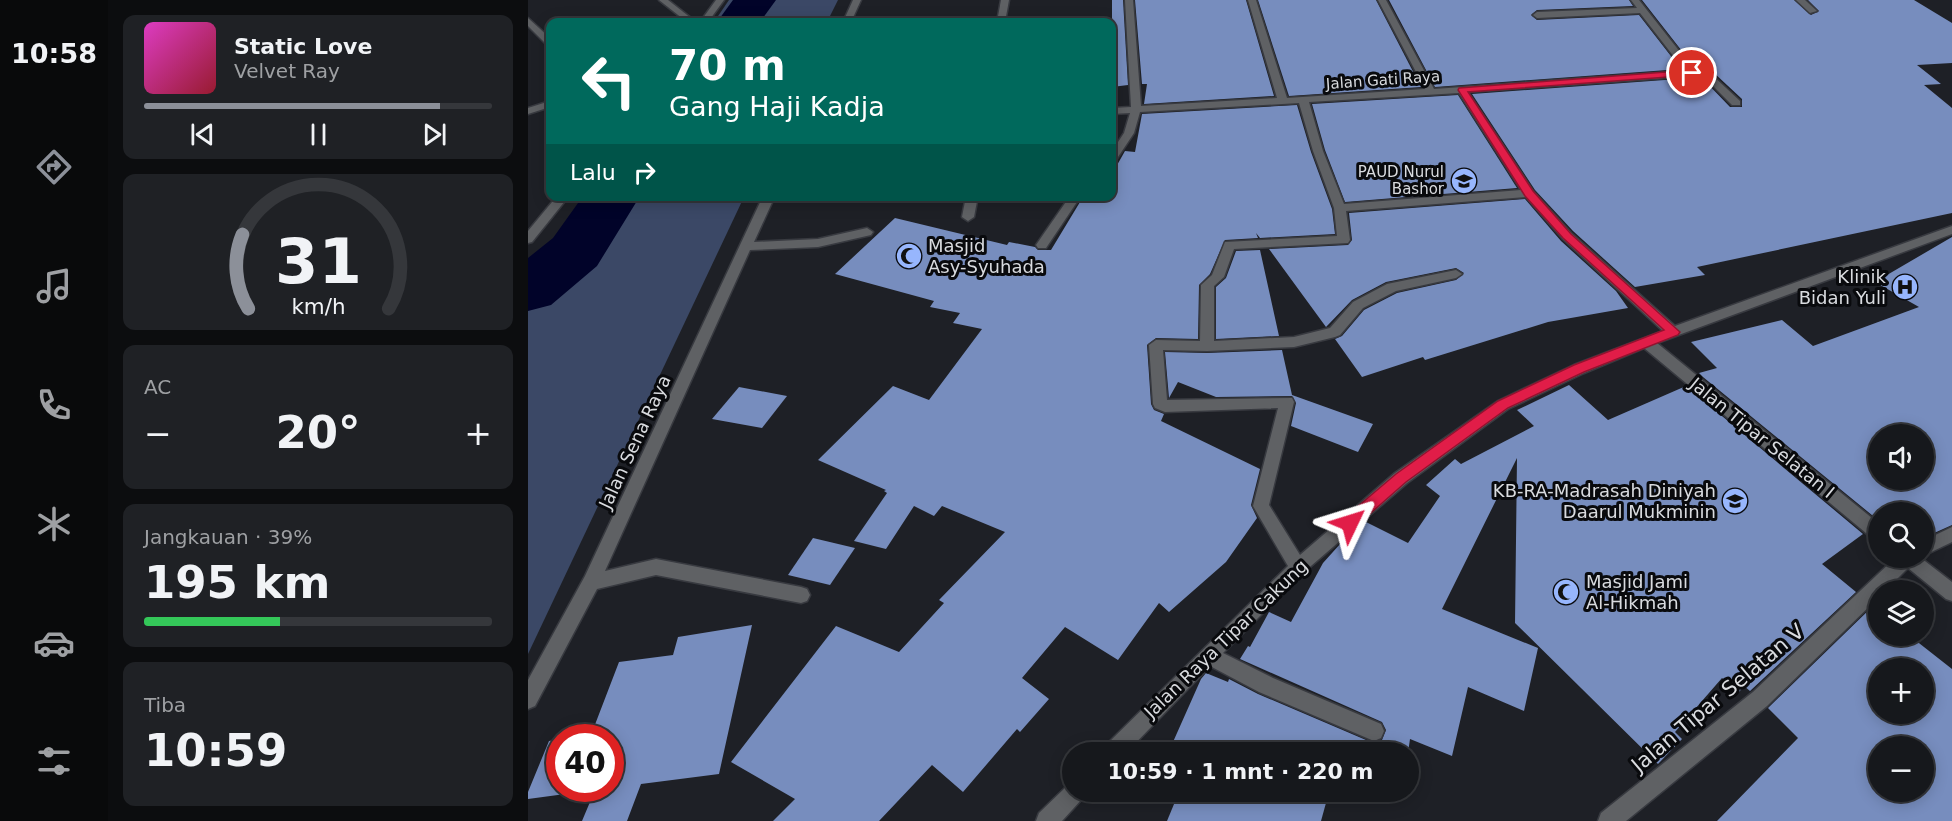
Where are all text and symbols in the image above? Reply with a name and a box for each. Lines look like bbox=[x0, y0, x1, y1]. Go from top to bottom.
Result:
text: Static Love bbox=[234, 34, 372, 59]
text: 10:58 bbox=[11, 38, 97, 69]
text: 70 m bbox=[669, 41, 786, 90]
icon: left bbox=[570, 42, 648, 120]
pin bbox=[1666, 47, 1717, 98]
icon: arrive bbox=[1675, 56, 1708, 89]
text: Velvet Ray bbox=[234, 59, 340, 83]
street label: Jalan Gati Raya bbox=[1324, 67, 1441, 93]
text: Gang Haji Kadja bbox=[669, 91, 885, 122]
icon: previous bbox=[186, 118, 219, 151]
icon: pause bbox=[302, 118, 335, 151]
icon: next bbox=[418, 118, 451, 151]
icon: directions bbox=[33, 146, 75, 188]
icon: right bbox=[628, 156, 661, 189]
text: Lalu bbox=[570, 160, 616, 185]
place label: PAUD Nurul Bashor bbox=[1358, 163, 1445, 198]
school or university icon: PAUD Nurul Bashor bbox=[1449, 166, 1479, 196]
text: 31 bbox=[275, 225, 361, 298]
place label: Masjid Asy-Syuhada bbox=[928, 235, 1045, 277]
mosque icon: Masjid Asy-Syuhada bbox=[894, 241, 924, 271]
icon: music bbox=[33, 265, 75, 307]
place label: Klinik Bidan Yuli bbox=[1799, 266, 1887, 308]
hospital icon: Klinik Bidan Yuli bbox=[1890, 272, 1920, 302]
text: km/h bbox=[291, 294, 345, 319]
street label: Jalan Sena Raya bbox=[594, 372, 675, 513]
street label: Jalan Tipar Selatan I bbox=[1685, 372, 1839, 502]
text: AC bbox=[144, 375, 171, 399]
icon: phone bbox=[33, 384, 75, 426]
text: 20° bbox=[275, 406, 361, 459]
text: − bbox=[144, 414, 172, 453]
text: + bbox=[464, 414, 492, 453]
map controls bbox=[1868, 424, 1934, 802]
button: sound bbox=[1868, 424, 1934, 490]
place label: KB-RA-Madrasah Diniyah Daarul Mukminin bbox=[1493, 480, 1716, 522]
school or university icon: KB-RA-Madrasah Diniyah Daarul Mukminin bbox=[1720, 486, 1750, 516]
position arrow bbox=[1318, 491, 1382, 555]
button: search bbox=[1868, 502, 1934, 568]
icon: climate bbox=[33, 503, 75, 545]
text: Jangkauan · 39% bbox=[144, 525, 312, 549]
street label: Jalan Raya Tipar Cakung bbox=[1139, 555, 1312, 723]
text: 195 km bbox=[144, 556, 330, 609]
place label: Masjid Jami Al-Hikmah bbox=[1586, 571, 1688, 613]
mosque icon: Masjid Jami Al-Hikmah bbox=[1551, 577, 1581, 607]
button: layers bbox=[1868, 580, 1934, 646]
street label: Jalan Tipar Selatan V bbox=[1625, 618, 1810, 778]
icon: car bbox=[33, 622, 75, 664]
button: + bbox=[1868, 658, 1934, 724]
text: Tiba bbox=[144, 693, 186, 717]
text: 10:59 bbox=[144, 724, 287, 777]
speed limit sign: 40 bbox=[546, 724, 624, 802]
button: − bbox=[1868, 736, 1934, 802]
icon: filters bbox=[33, 740, 75, 782]
text: 10:59 · 1 mnt · 220 m bbox=[1108, 759, 1373, 784]

